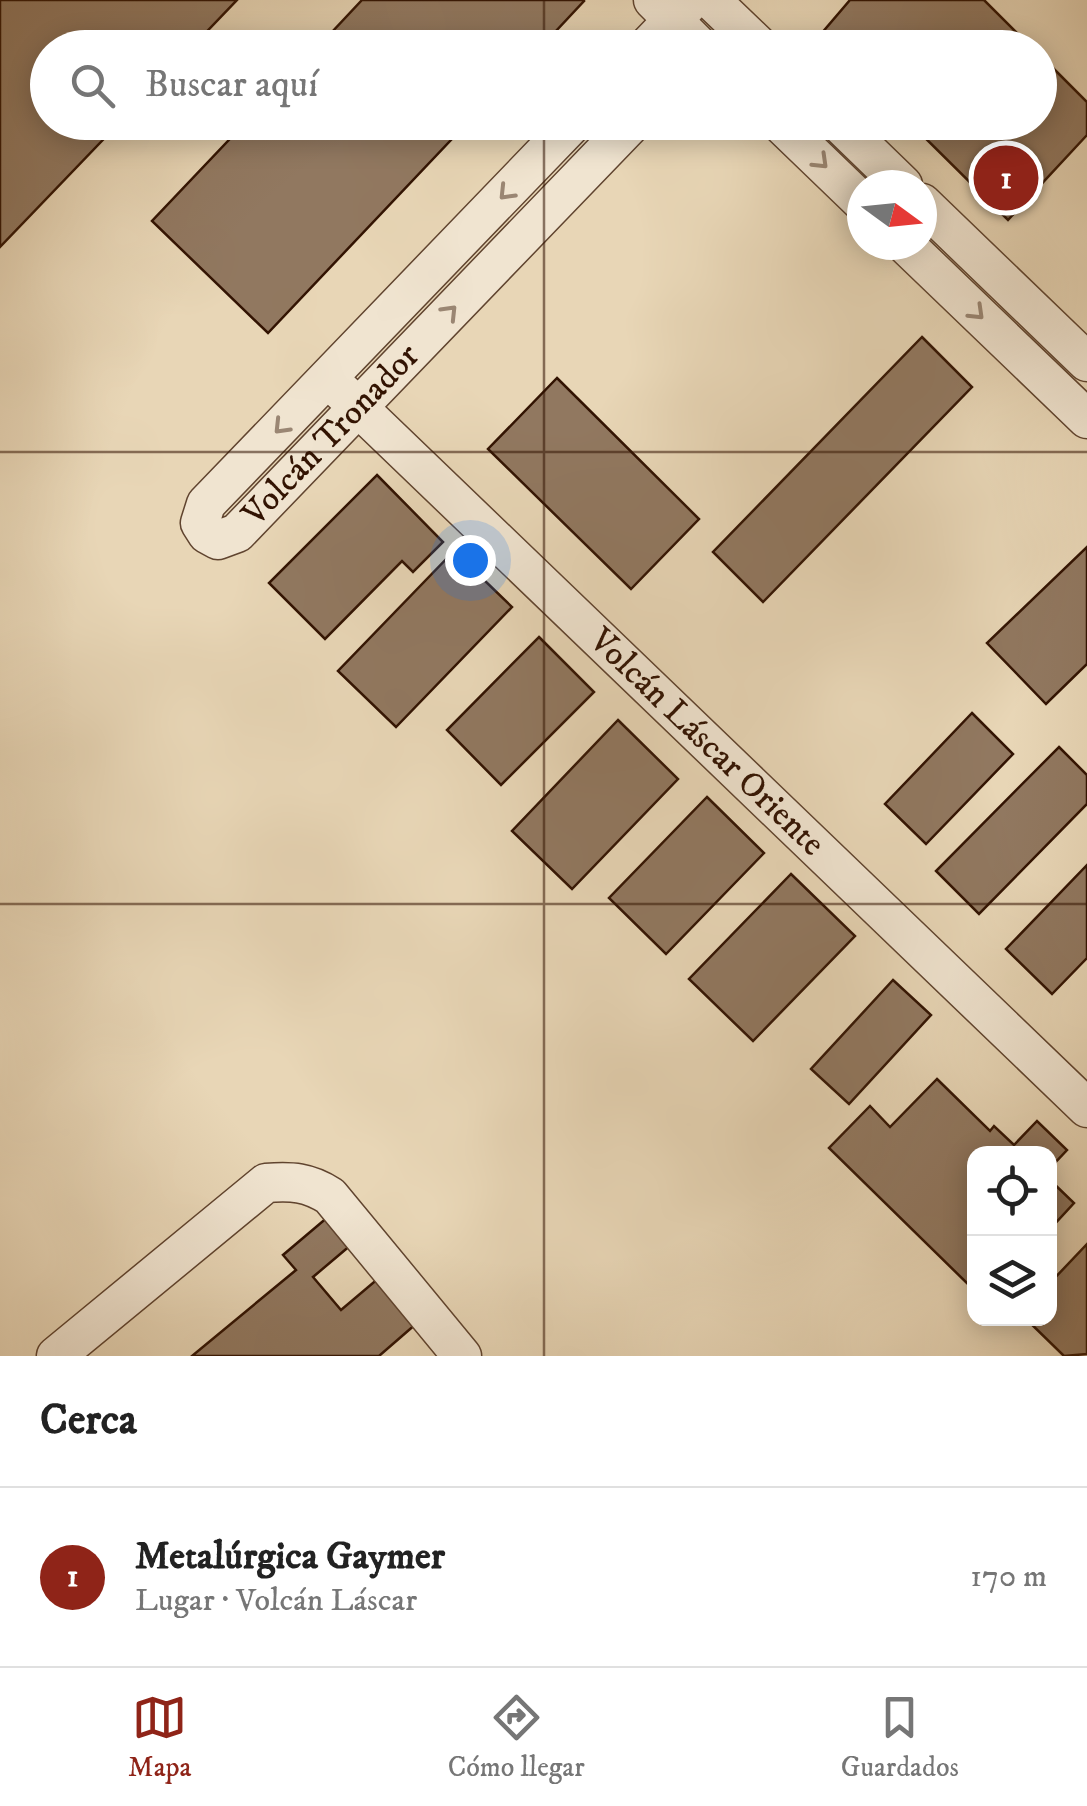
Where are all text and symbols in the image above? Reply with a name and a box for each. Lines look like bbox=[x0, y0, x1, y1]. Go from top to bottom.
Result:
search box bbox=[30, 30, 1057, 140]
icon: search bbox=[65, 58, 120, 113]
text: Buscar aquí bbox=[145, 61, 318, 109]
pin: 1 bbox=[974, 140, 1038, 216]
one-way arrow bbox=[809, 151, 827, 169]
north arrow bbox=[847, 170, 937, 260]
one-way arrow bbox=[500, 181, 518, 199]
one-way arrow bbox=[965, 301, 983, 319]
one-way arrow bbox=[438, 305, 456, 324]
street label: Volcán Tronador bbox=[233, 335, 429, 536]
one-way arrow bbox=[275, 415, 293, 433]
your location bbox=[445, 535, 496, 586]
street label: Volcán Láscar Oriente bbox=[579, 618, 834, 866]
map controls bbox=[967, 1146, 1057, 1326]
button: locate bbox=[967, 1146, 1057, 1236]
button: layers bbox=[967, 1236, 1057, 1326]
text: Cerca bbox=[40, 1395, 137, 1447]
text: Metalúrgica Gaymer bbox=[135, 1533, 445, 1581]
text: 1 bbox=[67, 1557, 78, 1597]
text: 170 m bbox=[970, 1557, 1047, 1597]
text: Lugar · Volcán Láscar bbox=[135, 1581, 417, 1621]
tab: Mapa bbox=[128, 1690, 192, 1785]
tab: Cómo llegar bbox=[448, 1690, 585, 1785]
tab: Guardados bbox=[841, 1690, 959, 1785]

